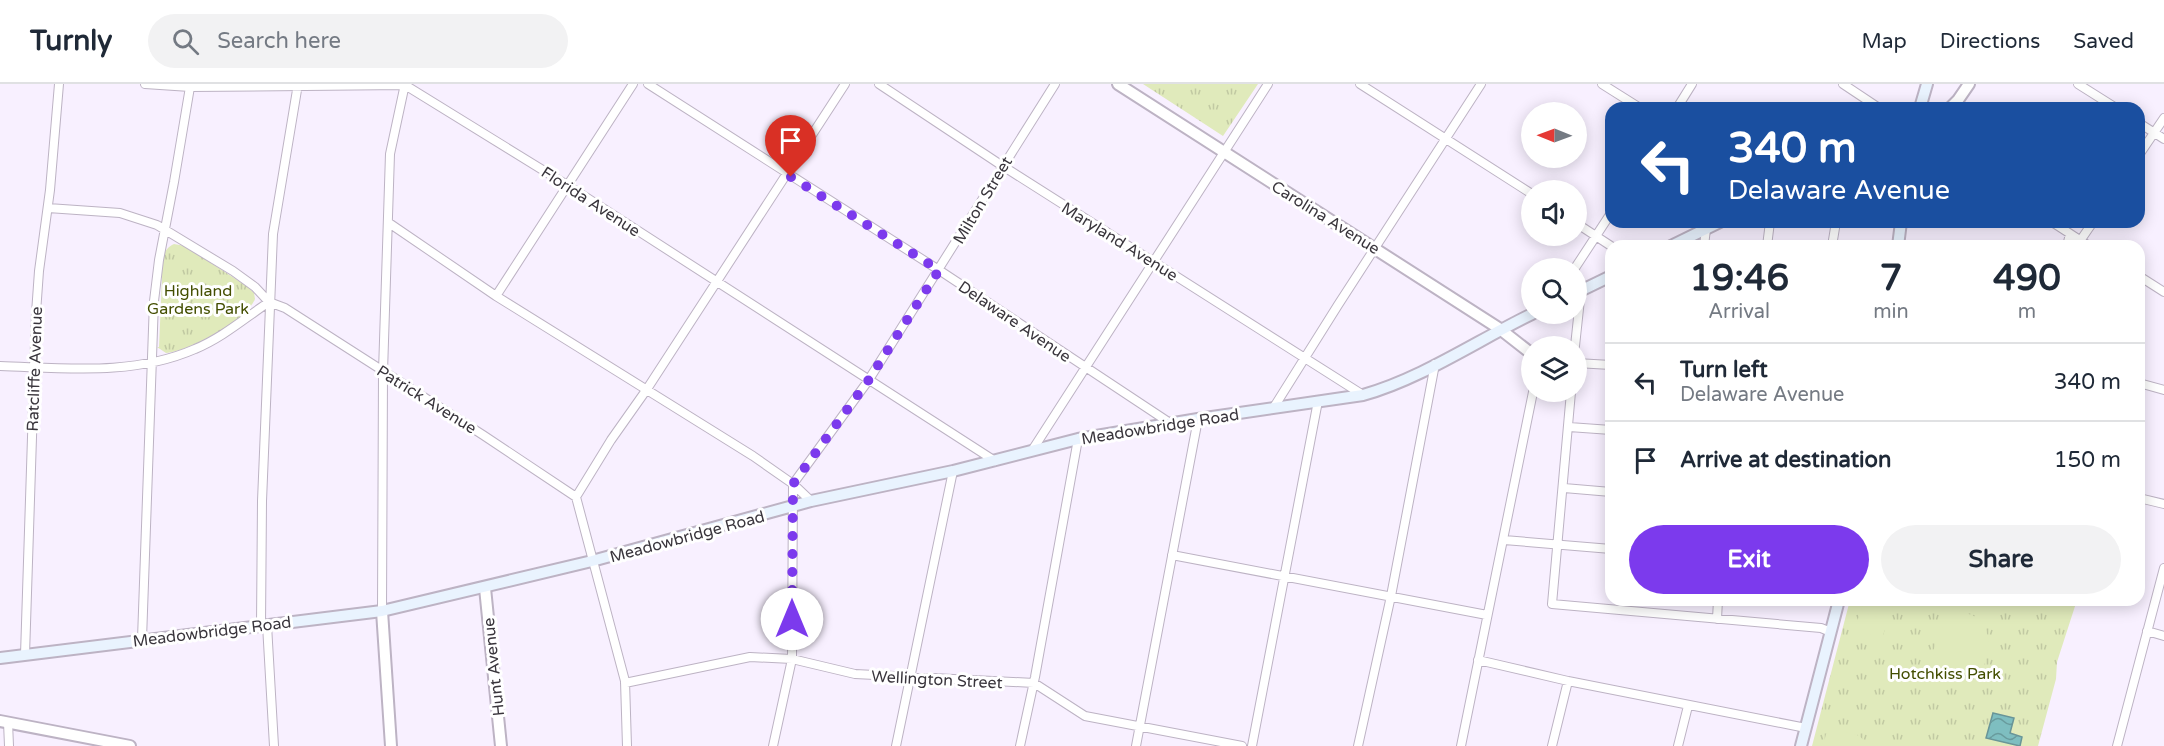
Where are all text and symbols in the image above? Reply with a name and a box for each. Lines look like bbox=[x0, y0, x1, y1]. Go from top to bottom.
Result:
search box bbox=[148, 14, 568, 68]
text: Turnly bbox=[30, 24, 112, 58]
icon: search bbox=[169, 25, 202, 58]
text: Search here bbox=[217, 28, 341, 54]
text: Map bbox=[1861, 29, 1907, 54]
text: Directions bbox=[1940, 29, 2040, 54]
text: Saved bbox=[2073, 29, 2134, 54]
north arrow bbox=[1521, 102, 1587, 168]
map controls bbox=[1521, 102, 1587, 402]
pin bbox=[765, 115, 816, 177]
text: 340 m bbox=[1728, 123, 1857, 174]
icon: arrive bbox=[774, 124, 807, 157]
icon: left bbox=[1629, 126, 1707, 204]
street label: Milton Street bbox=[949, 153, 1017, 248]
street label: Florida Avenue bbox=[537, 162, 644, 241]
text: Delaware Avenue bbox=[1728, 174, 1950, 207]
street label: Carolina Avenue bbox=[1268, 177, 1383, 259]
button: sound bbox=[1521, 180, 1587, 246]
street label: Maryland Avenue bbox=[1058, 198, 1181, 286]
text: 19:46 bbox=[1689, 257, 1789, 300]
text: 7 bbox=[1880, 257, 1902, 300]
text: 490 bbox=[1993, 257, 2061, 300]
button: search bbox=[1521, 258, 1587, 324]
street label: Delaware Avenue bbox=[954, 277, 1075, 367]
park label: Highland Gardens Park bbox=[147, 281, 249, 319]
text: Arrival bbox=[1708, 300, 1770, 324]
text: min bbox=[1873, 300, 1909, 324]
text: m bbox=[2018, 300, 2036, 324]
street label: Ratcliffe Avenue bbox=[23, 306, 47, 432]
button: layers bbox=[1521, 336, 1587, 402]
text: Turn left bbox=[1680, 357, 1768, 383]
street label: Patrick Avenue bbox=[373, 361, 480, 439]
icon: left bbox=[1629, 366, 1662, 399]
text: 340 m bbox=[2054, 369, 2121, 395]
text: Delaware Avenue bbox=[1680, 383, 1844, 407]
street label: Meadowbridge Road bbox=[1080, 405, 1240, 449]
icon: arrive bbox=[1629, 444, 1662, 477]
text: Arrive at destination bbox=[1680, 447, 1891, 473]
text: 150 m bbox=[2054, 447, 2121, 473]
street label: Meadowbridge Road bbox=[608, 507, 767, 567]
button: Exit bbox=[1629, 525, 1869, 594]
button: Share bbox=[1881, 525, 2121, 594]
position arrow bbox=[760, 587, 824, 651]
street label: Meadowbridge Road bbox=[132, 612, 292, 652]
street label: Hunt Avenue bbox=[479, 617, 509, 717]
park label: Hotchkiss Park bbox=[1889, 664, 2001, 684]
street label: Wellington Street bbox=[871, 667, 1003, 693]

